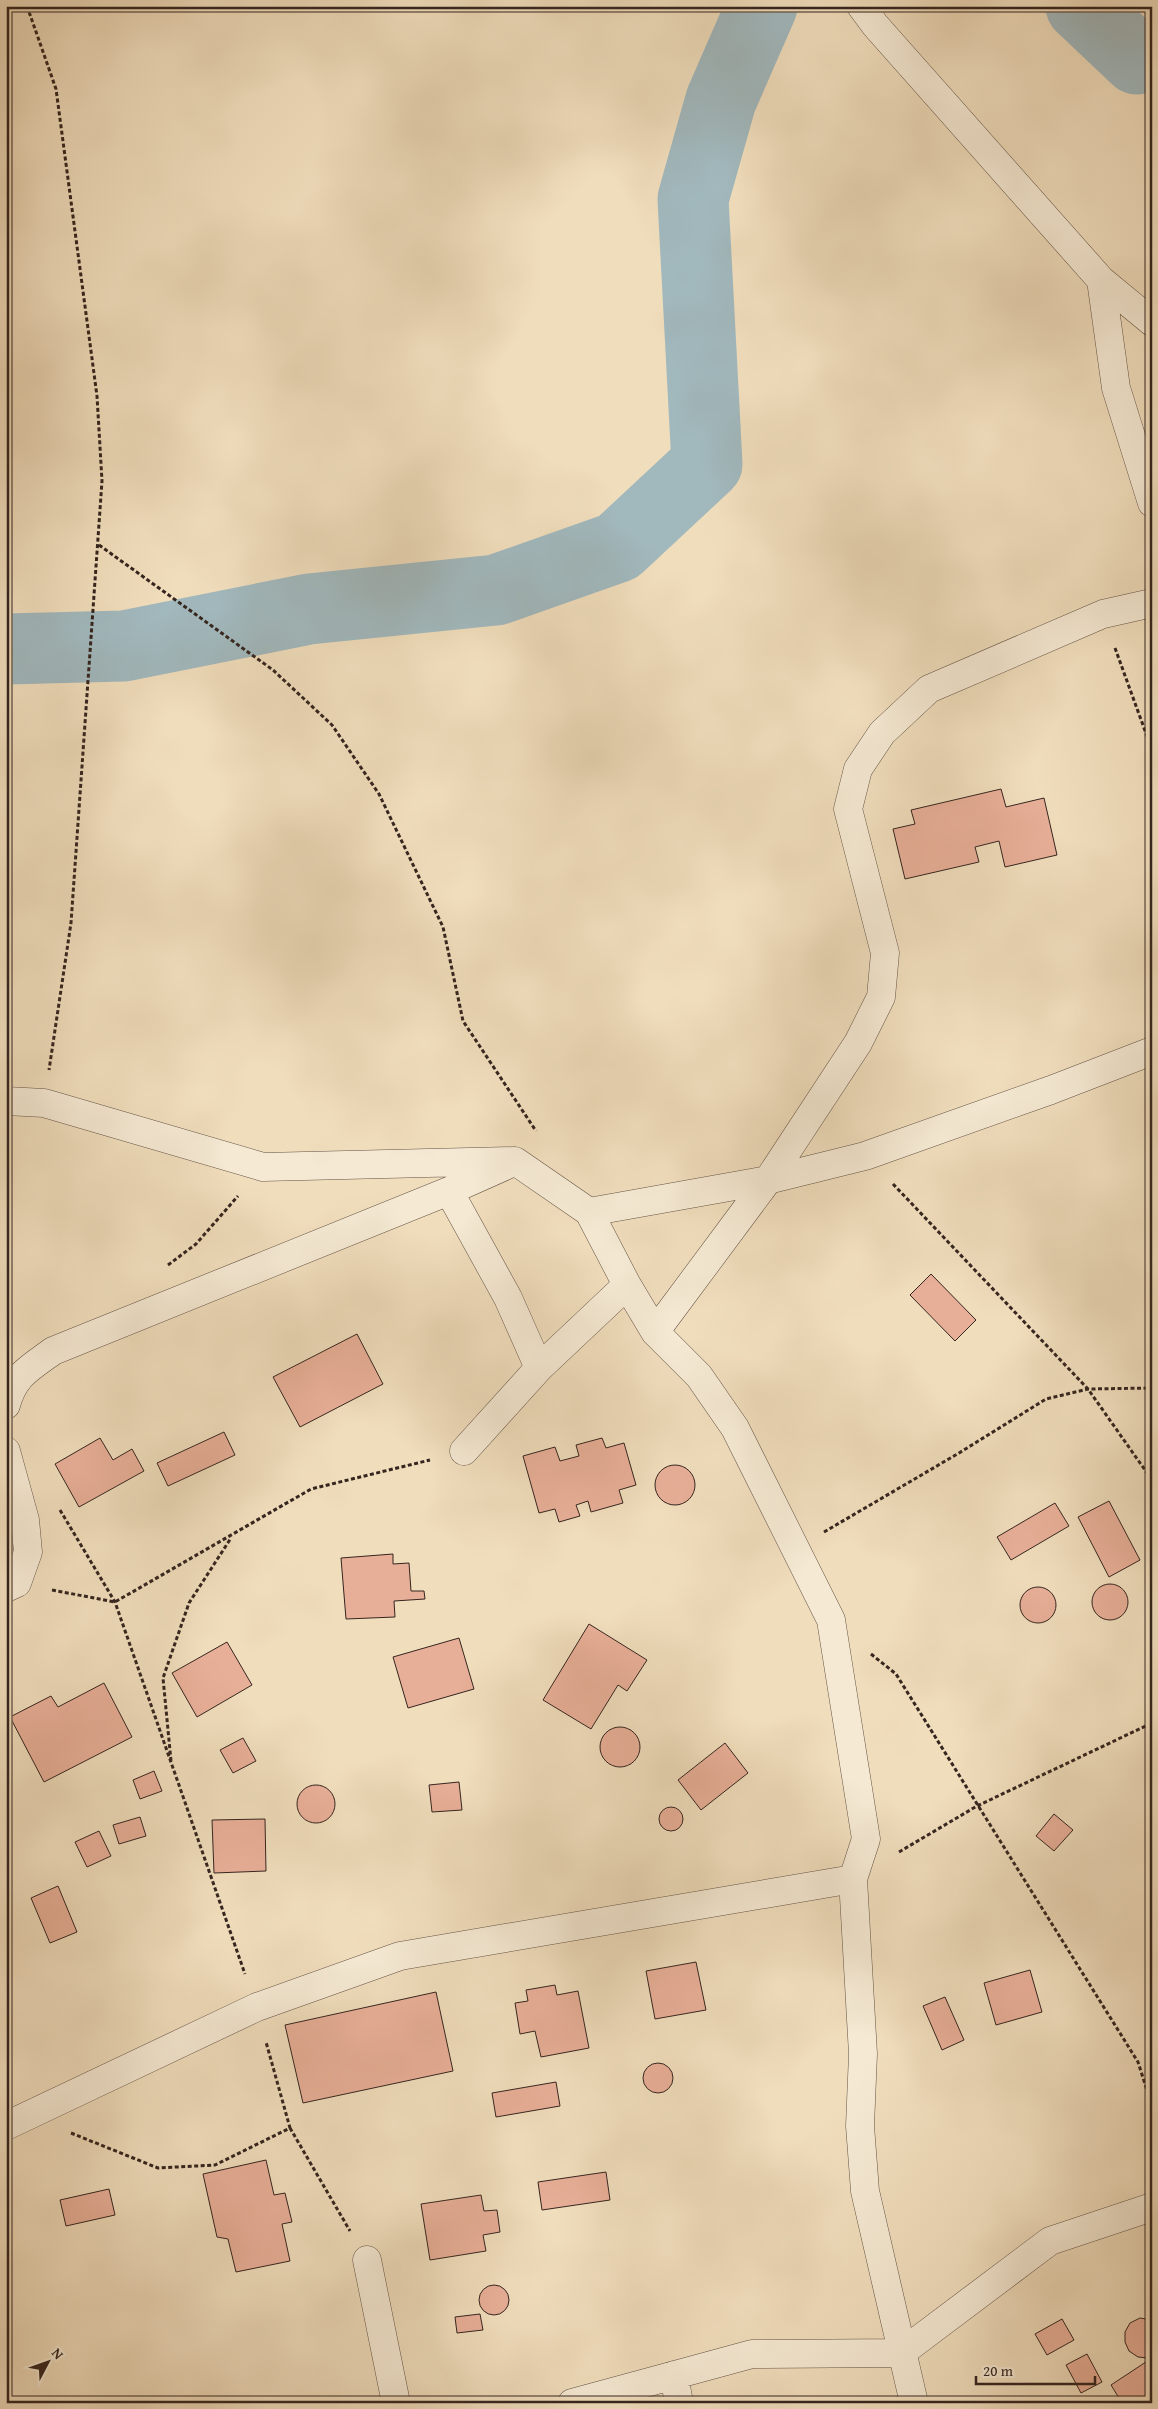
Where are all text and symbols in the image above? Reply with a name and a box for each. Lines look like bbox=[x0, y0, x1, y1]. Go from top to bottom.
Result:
north arrow bbox=[22, 2336, 72, 2386]
text: N bbox=[47, 2343, 69, 2364]
scale bar bbox=[976, 2354, 1094, 2386]
text: 20 m bbox=[983, 2360, 1014, 2381]

